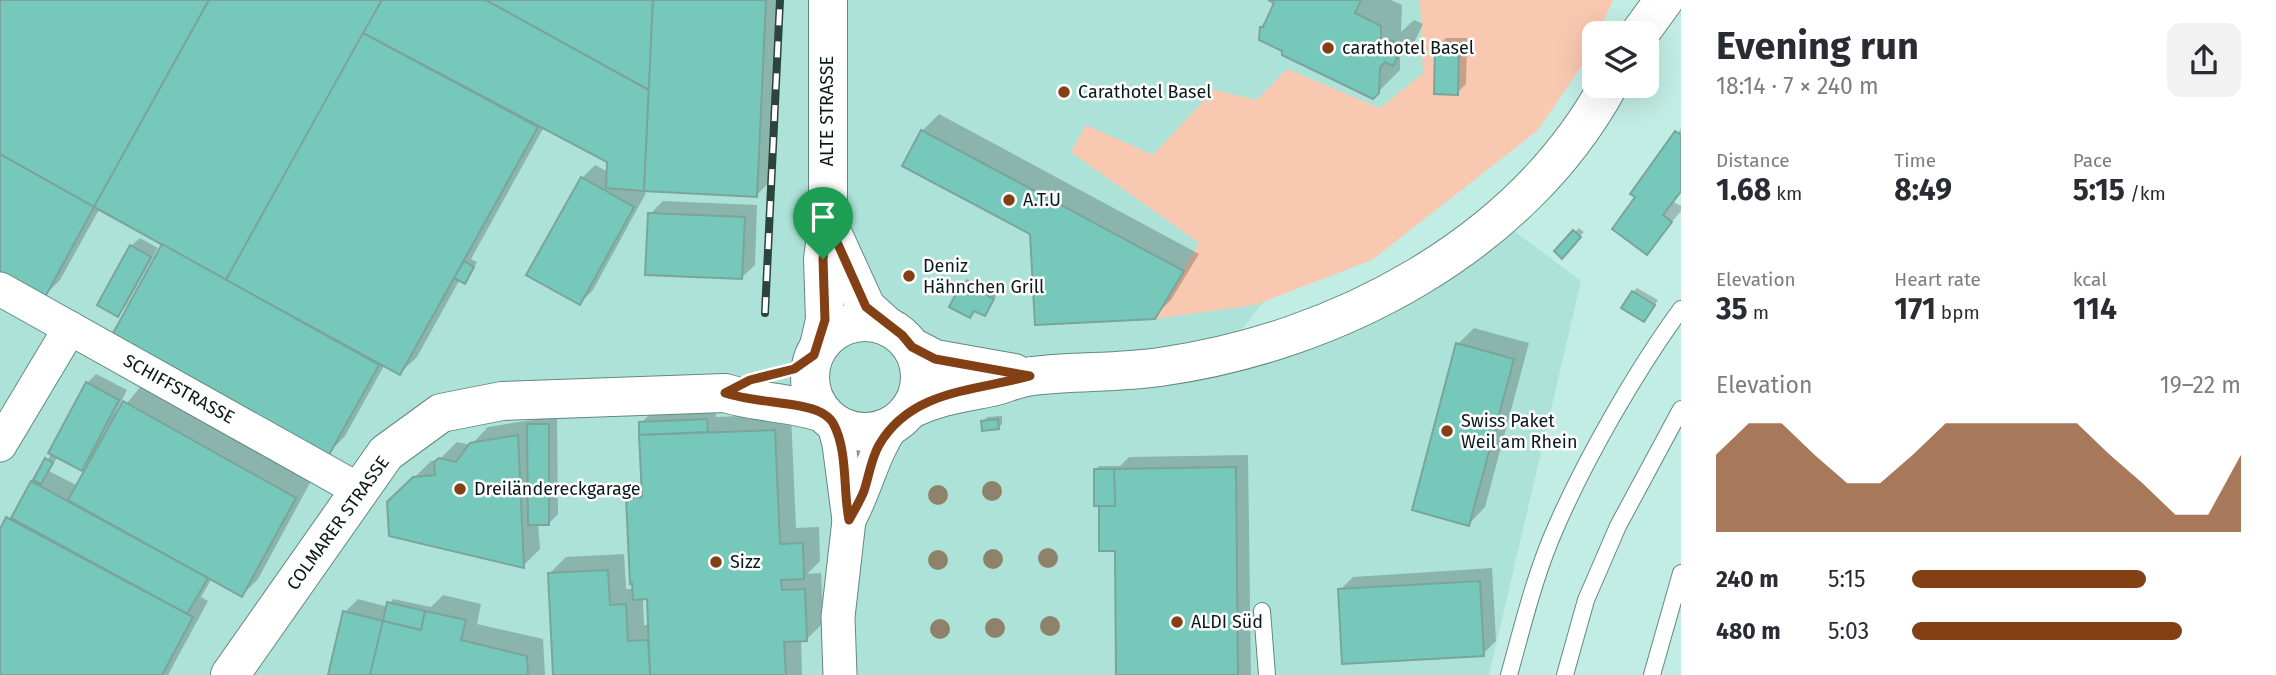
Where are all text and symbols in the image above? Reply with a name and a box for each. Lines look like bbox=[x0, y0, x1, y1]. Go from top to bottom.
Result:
map controls bbox=[1582, 21, 1659, 98]
button: layers bbox=[1582, 21, 1659, 98]
text: Evening run bbox=[1716, 23, 1919, 69]
button: share bbox=[2167, 23, 2241, 97]
place label: carathotel Basel bbox=[1342, 37, 1474, 59]
marker: carathotel Basel bbox=[1320, 40, 1336, 56]
street label: ALTE STRASSE bbox=[816, 56, 838, 166]
text: 18:14 · 7 × 240 m bbox=[1716, 72, 1879, 100]
place label: Carathotel Basel bbox=[1078, 81, 1212, 103]
marker: Carathotel Basel bbox=[1056, 84, 1072, 100]
text: Distance bbox=[1716, 149, 1790, 172]
text: Time bbox=[1894, 149, 1936, 172]
text: Pace bbox=[2073, 149, 2112, 172]
text: 1.68 bbox=[1716, 172, 1771, 208]
text: 8:49 bbox=[1894, 172, 1952, 208]
text: 5:15 bbox=[2073, 172, 2125, 208]
text: km bbox=[1771, 182, 1802, 205]
text: /km bbox=[2125, 182, 2166, 205]
pin bbox=[793, 187, 853, 259]
place label: A.T.U bbox=[1023, 189, 1061, 211]
marker: A.T.U bbox=[1001, 192, 1017, 208]
icon: arrive bbox=[804, 198, 842, 236]
place label: Deniz Hähnchen Grill bbox=[923, 255, 1044, 298]
marker: Deniz Hähnchen Grill bbox=[901, 268, 917, 284]
text: Elevation bbox=[1716, 268, 1796, 291]
text: Heart rate bbox=[1894, 268, 1981, 291]
text: kcal bbox=[2073, 268, 2107, 291]
text: 35 bbox=[1716, 291, 1748, 327]
text: 171 bbox=[1894, 291, 1936, 327]
text: 114 bbox=[2073, 291, 2117, 327]
text: m bbox=[1748, 301, 1769, 324]
text: bpm bbox=[1936, 301, 1980, 324]
street label: SCHIFFSTRASSE bbox=[120, 349, 238, 429]
text: Elevation bbox=[1716, 371, 1812, 399]
text: 19–22 m bbox=[2160, 371, 2241, 399]
place label: Swiss Paket Weil am Rhein bbox=[1461, 410, 1577, 453]
marker: Swiss Paket Weil am Rhein bbox=[1439, 423, 1455, 439]
street label: COLMARER STRASSE bbox=[282, 452, 394, 594]
place label: Dreiländereckgarage bbox=[474, 478, 641, 500]
marker: Dreiländereckgarage bbox=[452, 481, 468, 497]
place label: Sizz bbox=[730, 551, 761, 573]
marker: Sizz bbox=[708, 554, 724, 570]
text: 240 m bbox=[1716, 565, 1779, 593]
text: 5:15 bbox=[1828, 565, 1866, 593]
place label: ALDI Süd bbox=[1191, 611, 1263, 633]
marker: ALDI Süd bbox=[1169, 614, 1185, 630]
text: 480 m bbox=[1716, 617, 1781, 645]
text: 5:03 bbox=[1828, 617, 1869, 645]

